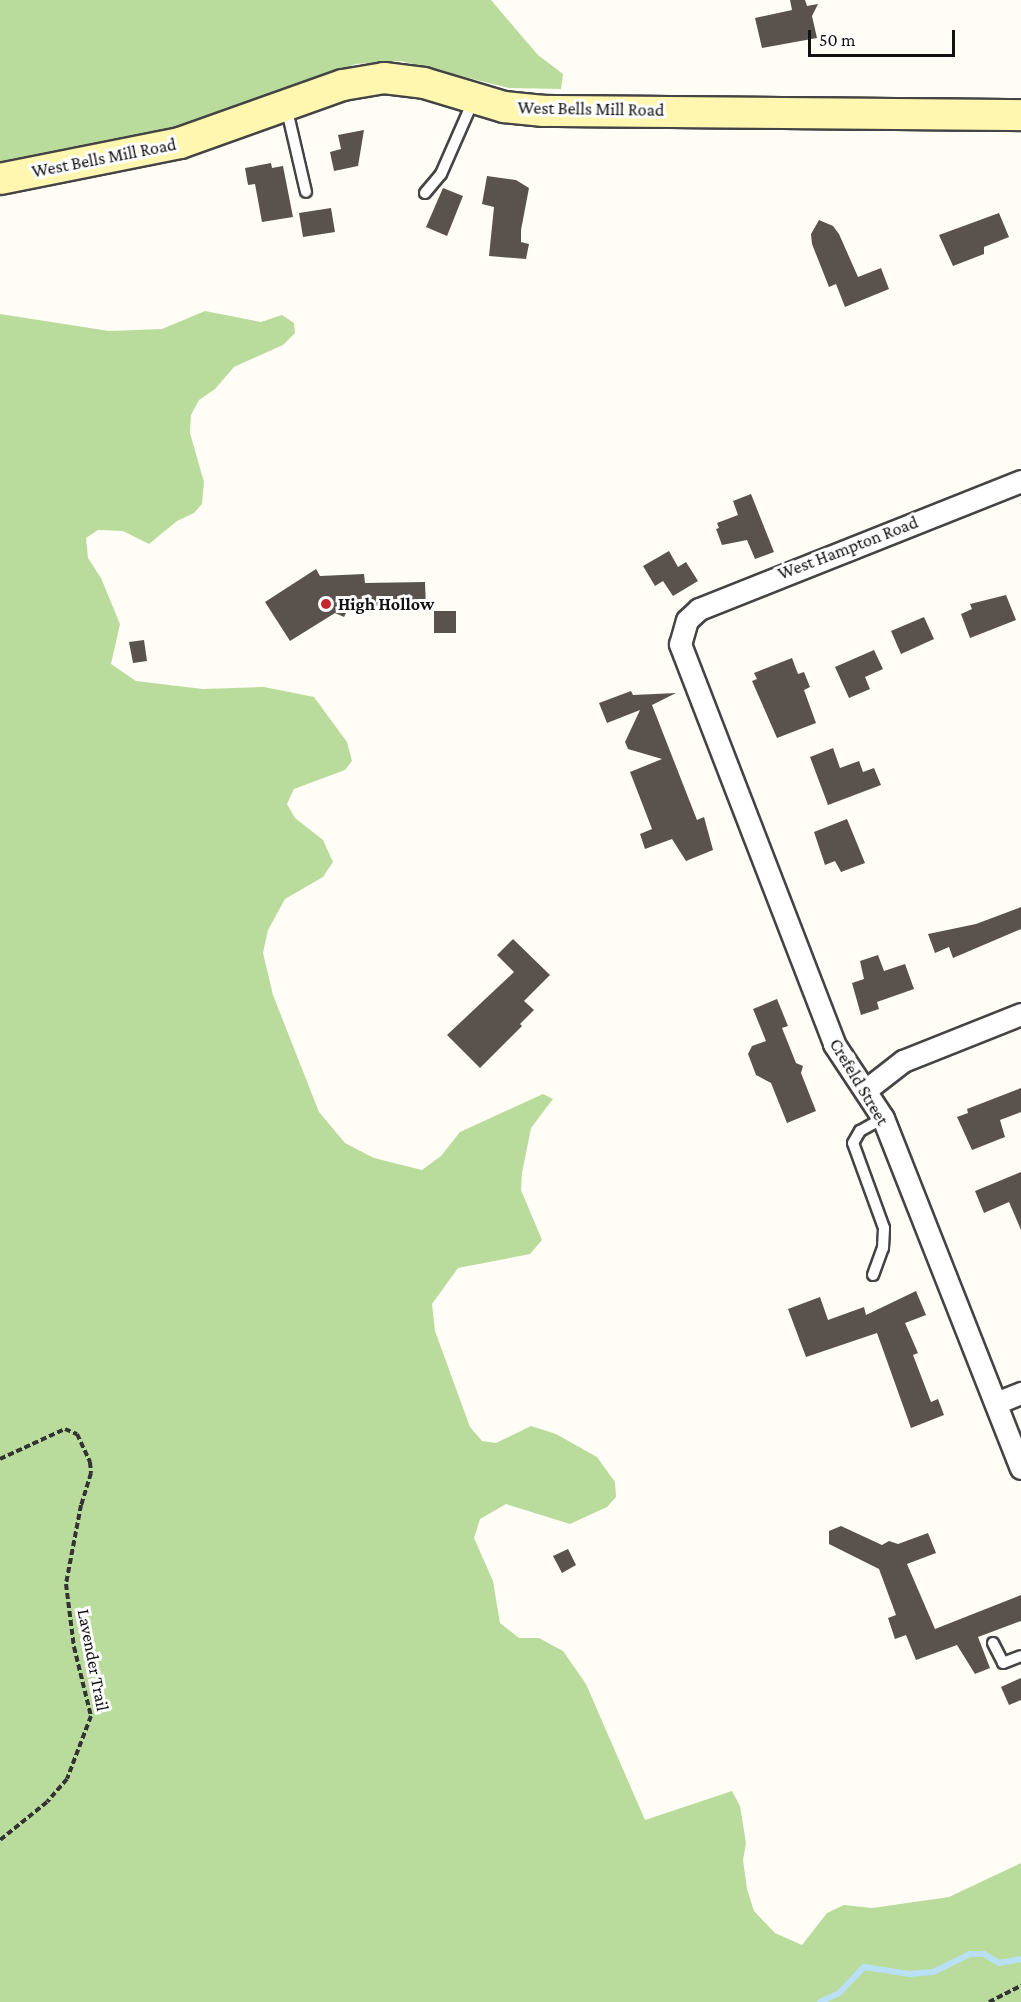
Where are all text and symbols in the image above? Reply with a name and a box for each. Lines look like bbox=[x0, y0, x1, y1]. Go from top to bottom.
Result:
scale bar bbox=[811, 18, 958, 56]
text: 50 m bbox=[819, 30, 856, 50]
street label: West Bells Mill Road bbox=[517, 97, 665, 121]
street label: West Bells Mill Road bbox=[30, 133, 178, 183]
street label: West Hampton Road bbox=[775, 511, 921, 585]
place label: High Hollow bbox=[338, 593, 434, 615]
marker: High Hollow bbox=[319, 597, 333, 611]
street label: Crefeld Street bbox=[825, 1035, 893, 1129]
street label: Lavender Trail bbox=[73, 1607, 113, 1713]

